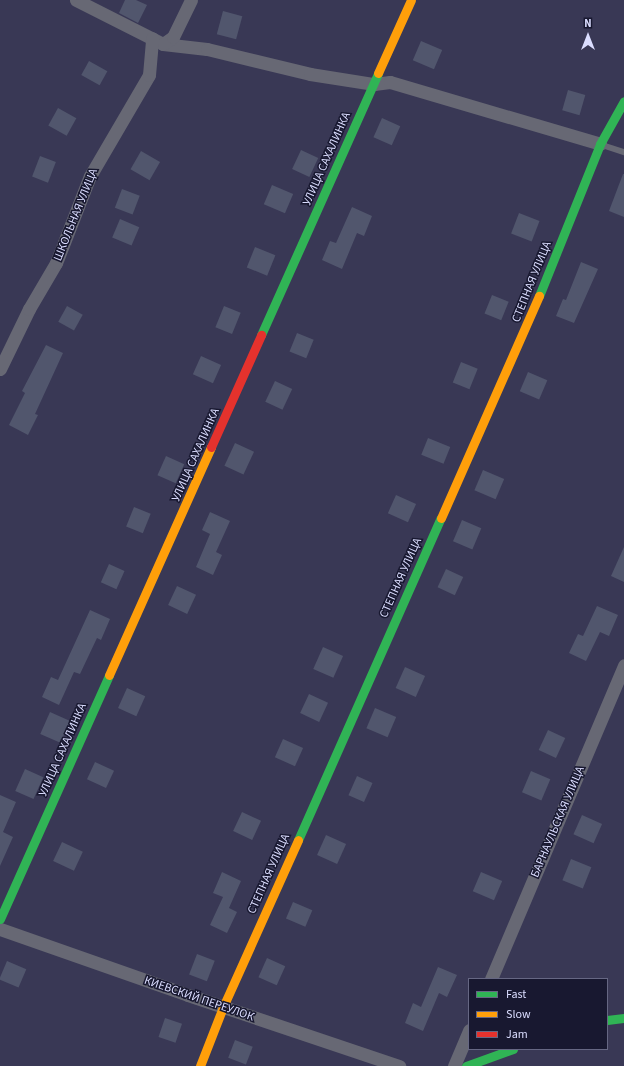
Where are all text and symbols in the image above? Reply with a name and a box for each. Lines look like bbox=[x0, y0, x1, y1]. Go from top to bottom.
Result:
north arrow bbox=[568, 16, 608, 56]
text: N bbox=[584, 16, 592, 31]
street label: УЛИЦА САХАЛИНКА bbox=[300, 110, 354, 208]
street label: ШКОЛЬНАЯ УЛИЦА bbox=[51, 167, 101, 263]
street label: СТЕПНАЯ УЛИЦА bbox=[509, 239, 555, 325]
street label: УЛИЦА САХАЛИНКА bbox=[169, 406, 223, 504]
street label: СТЕПНАЯ УЛИЦА bbox=[377, 536, 425, 620]
street label: УЛИЦА САХАЛИНКА bbox=[36, 701, 90, 799]
street label: БАРНАУЛЬСКАЯ УЛИЦА bbox=[528, 764, 588, 880]
street label: СТЕПНАЯ УЛИЦА bbox=[245, 832, 293, 916]
street label: КИЕВСКИЙ ПЕРЕУЛОК bbox=[142, 973, 256, 1025]
legend bbox=[468, 978, 608, 1050]
text: Fast bbox=[506, 986, 526, 1003]
text: Slow bbox=[506, 1006, 531, 1023]
text: Jam bbox=[506, 1026, 528, 1043]

